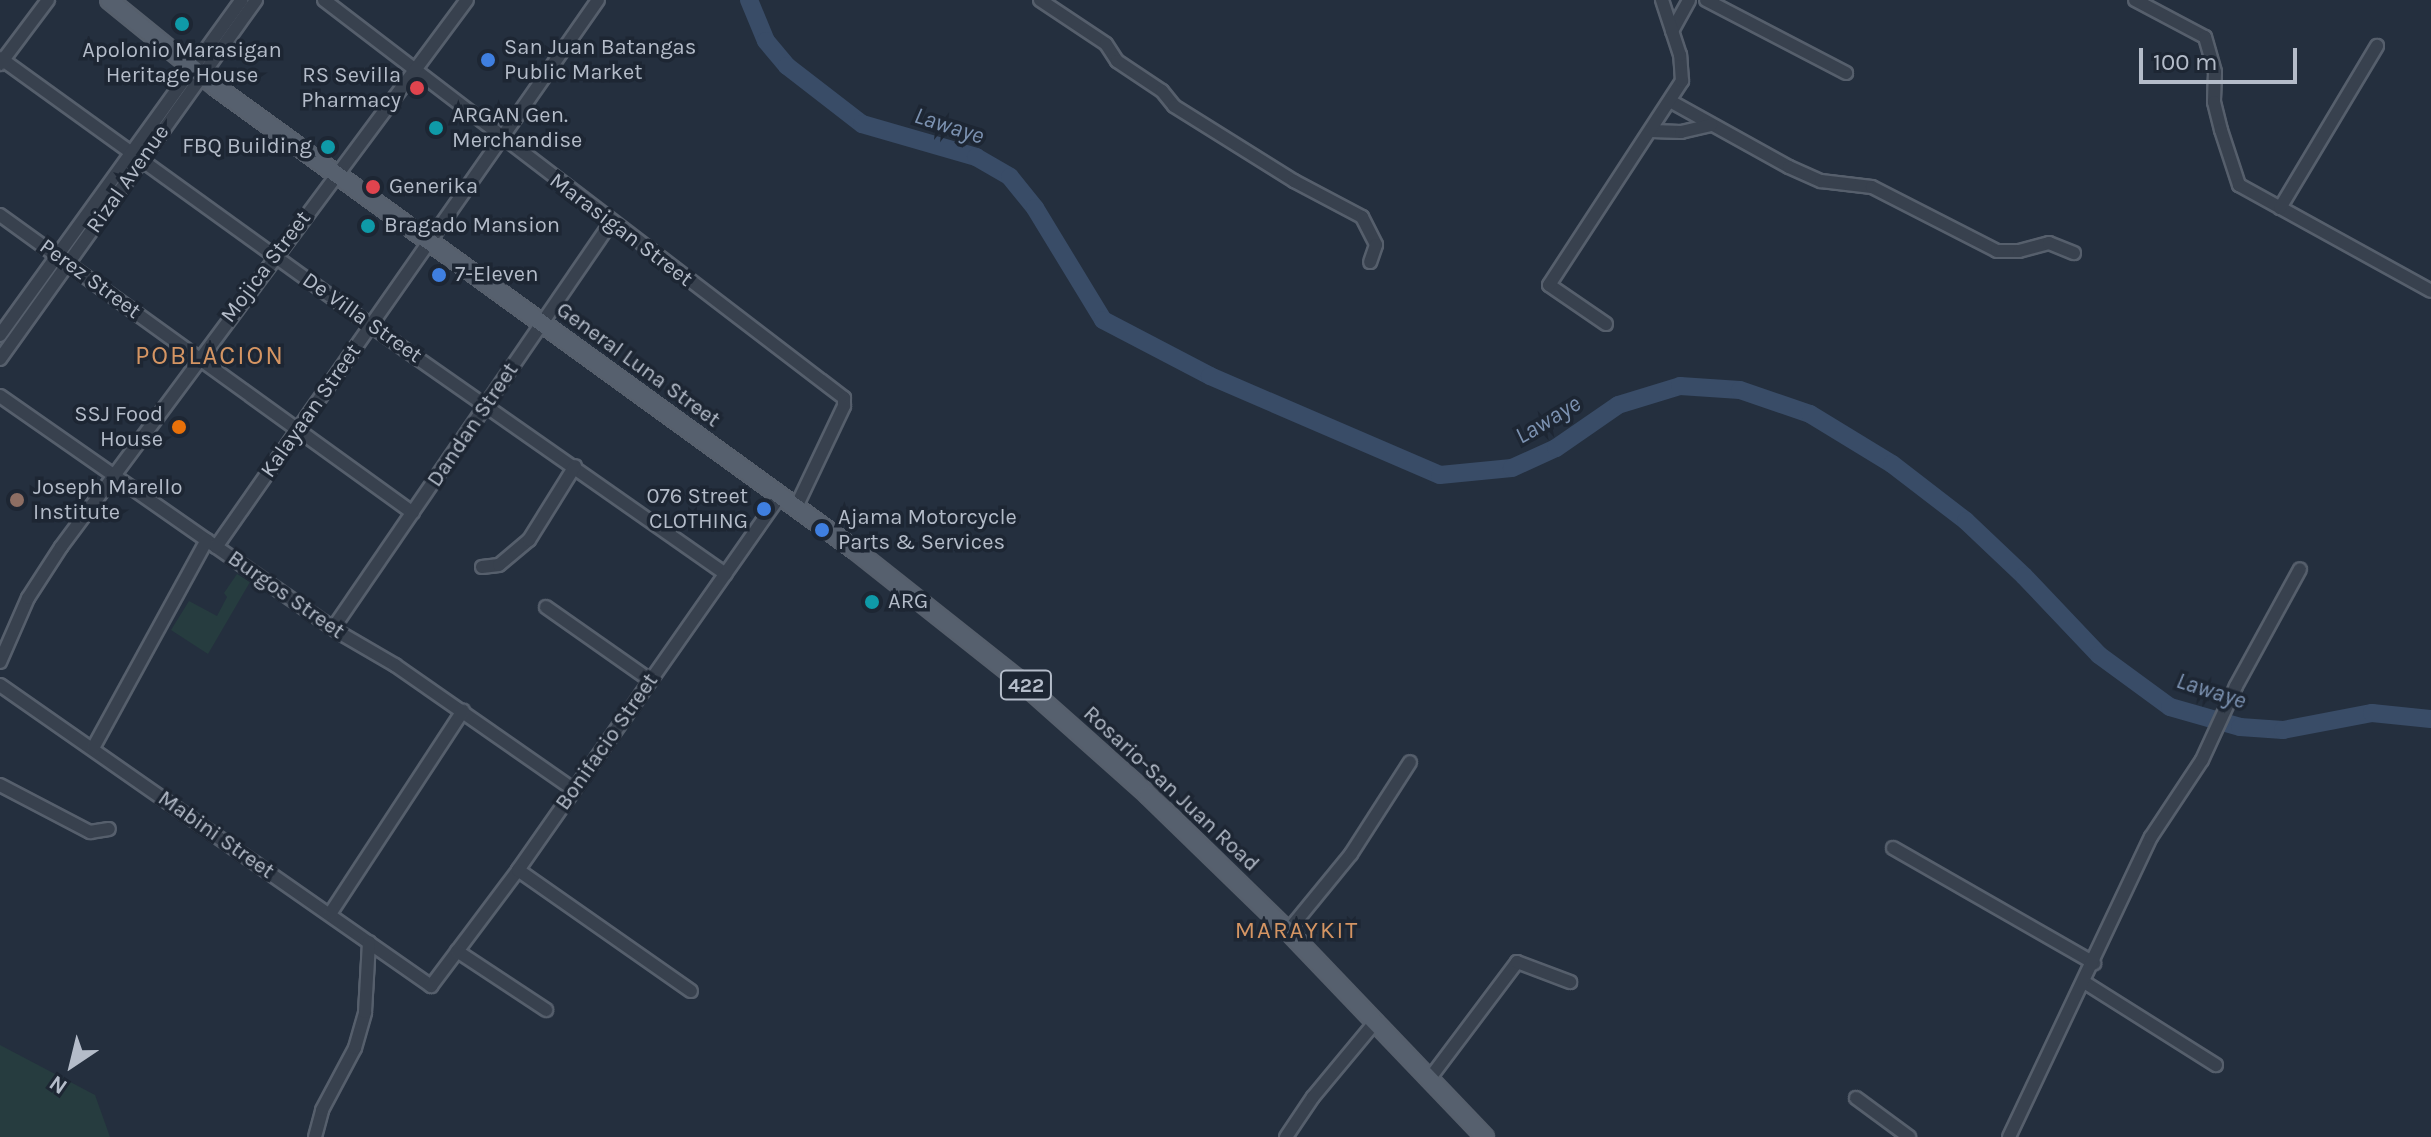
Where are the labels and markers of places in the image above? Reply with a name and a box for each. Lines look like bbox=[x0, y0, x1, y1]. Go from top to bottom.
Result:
marker: Apolonio Marasigan Heritage House bbox=[173, 15, 191, 33]
place label: San Juan Batangas Public Market bbox=[504, 34, 696, 86]
place label: Apolonio Marasigan Heritage House bbox=[82, 37, 282, 88]
marker: San Juan Batangas Public Market bbox=[479, 51, 497, 69]
place label: RS Sevilla Pharmacy bbox=[301, 62, 401, 114]
marker: RS Sevilla Pharmacy bbox=[408, 79, 426, 97]
place label: ARGAN Gen. Merchandise bbox=[452, 102, 582, 154]
marker: ARGAN Gen. Merchandise bbox=[427, 119, 445, 137]
place label: FBQ Building bbox=[182, 134, 312, 160]
marker: FBQ Building bbox=[319, 138, 337, 156]
place label: Generika bbox=[389, 174, 478, 200]
marker: Generika bbox=[364, 178, 382, 196]
place label: Bragado Mansion bbox=[384, 213, 560, 239]
marker: Bragado Mansion bbox=[359, 217, 377, 235]
place label: 7-Eleven bbox=[455, 262, 538, 288]
marker: 7-Eleven bbox=[430, 266, 448, 284]
place label: SSJ Food House bbox=[74, 401, 163, 452]
marker: SSJ Food House bbox=[170, 418, 188, 436]
place label: Joseph Marello Institute bbox=[33, 474, 182, 526]
place label: 076 Street CLOTHING bbox=[646, 483, 748, 534]
marker: Joseph Marello Institute bbox=[8, 491, 26, 509]
marker: 076 Street CLOTHING bbox=[755, 500, 773, 518]
place label: Ajama Motorcycle Parts & Services bbox=[838, 504, 1017, 556]
marker: Ajama Motorcycle Parts & Services bbox=[813, 521, 831, 539]
place label: ARG bbox=[888, 589, 928, 615]
marker: ARG bbox=[863, 593, 881, 611]

